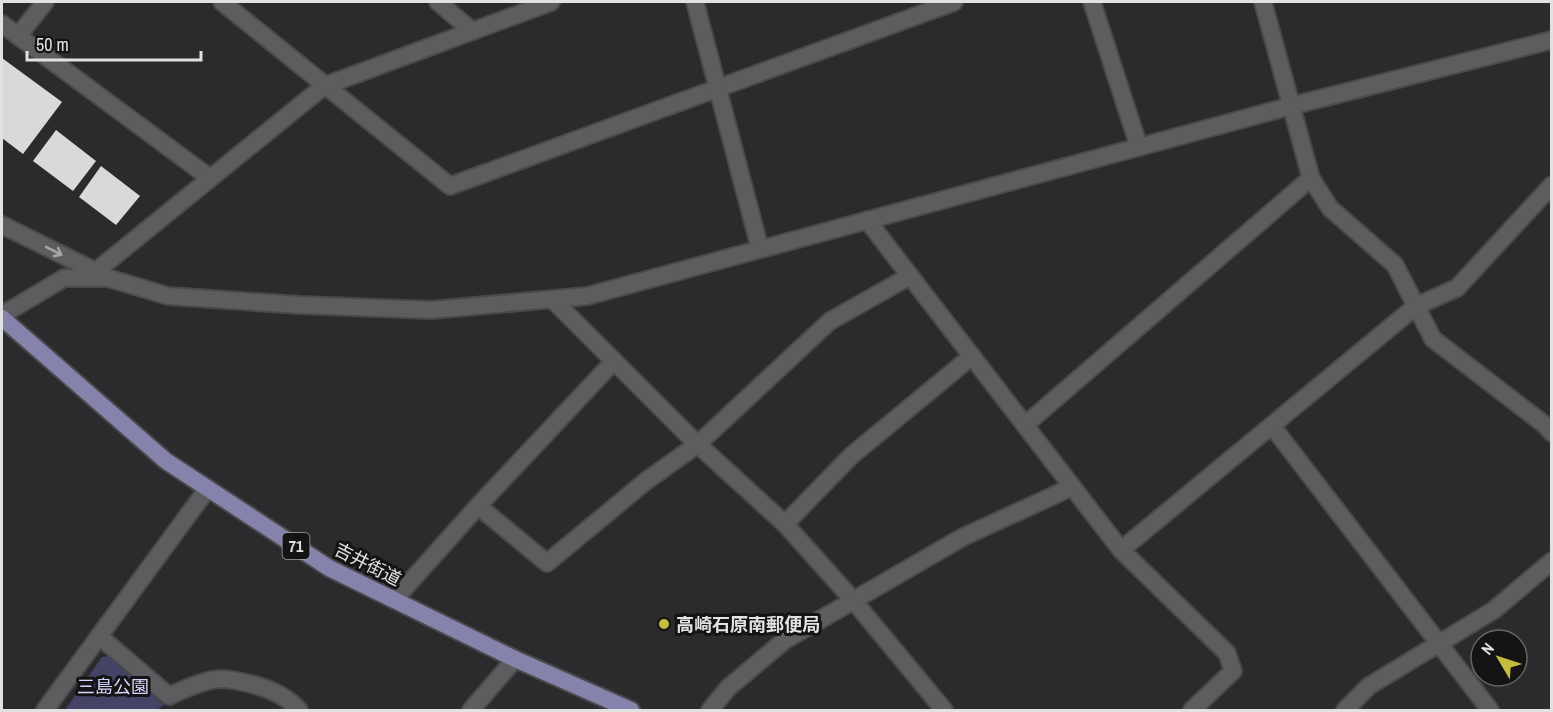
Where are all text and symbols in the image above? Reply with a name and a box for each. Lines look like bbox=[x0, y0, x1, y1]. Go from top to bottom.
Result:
scale bar bbox=[27, 24, 201, 62]
text: 50 m bbox=[36, 32, 69, 57]
one-way arrow bbox=[45, 245, 63, 257]
road number: 71 bbox=[282, 533, 310, 559]
street label: 吉井街道 bbox=[330, 537, 406, 591]
place label: 高崎石原南郵便局 bbox=[676, 612, 820, 637]
marker: 高崎石原南郵便局 bbox=[657, 617, 671, 631]
north arrow bbox=[1469, 628, 1529, 688]
text: N bbox=[1476, 638, 1499, 659]
park label: 三島公園 bbox=[77, 674, 149, 699]

